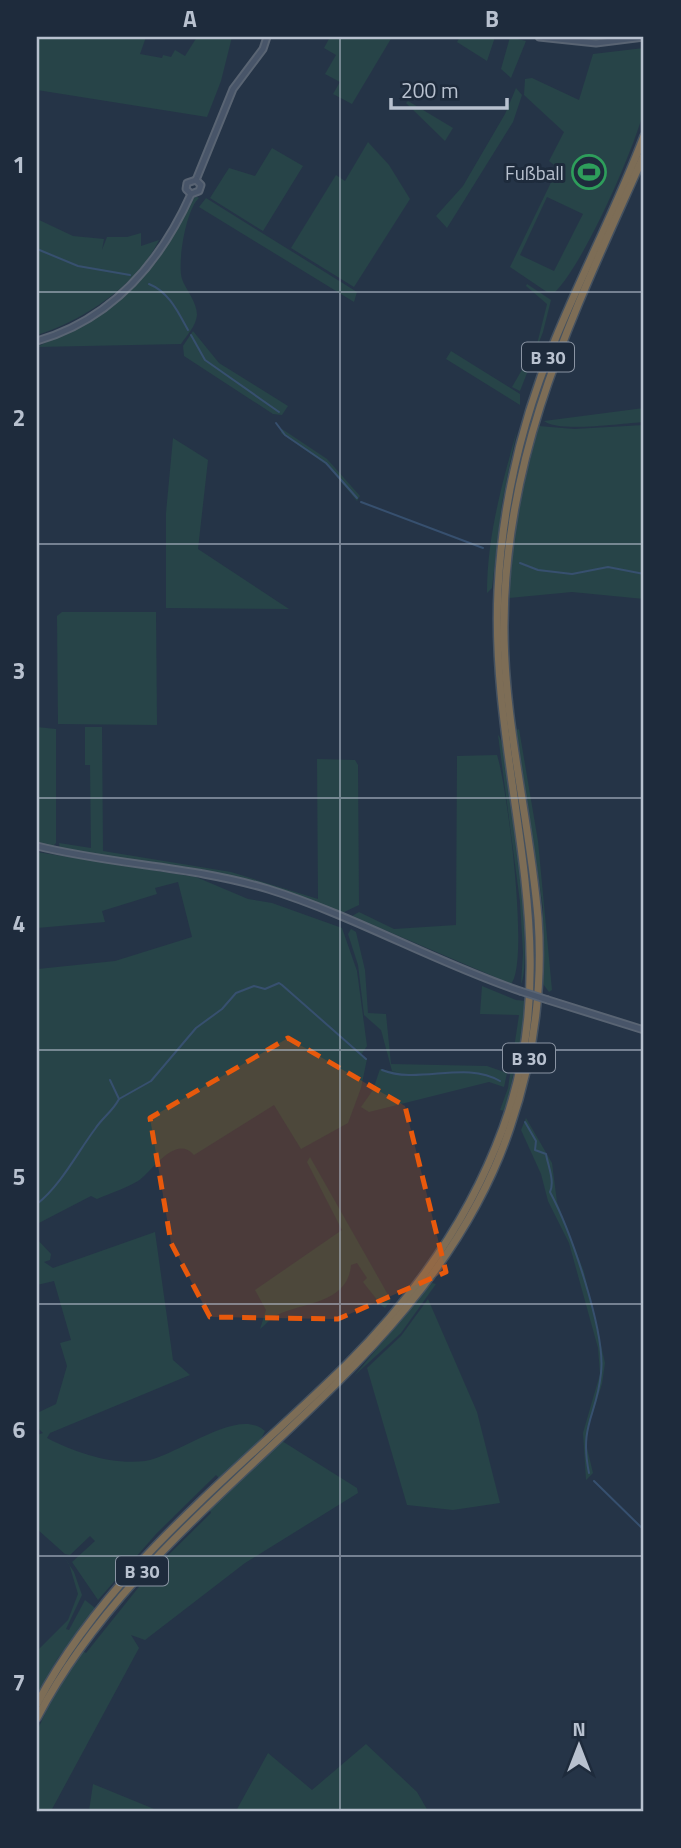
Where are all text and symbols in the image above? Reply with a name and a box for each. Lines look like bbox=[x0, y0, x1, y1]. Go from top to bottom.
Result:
text: A bbox=[183, 1, 197, 36]
text: B bbox=[485, 1, 499, 36]
scale bar bbox=[391, 66, 506, 110]
text: 200 m bbox=[401, 74, 458, 106]
text: 1 bbox=[13, 147, 25, 182]
sports icon: Fußball bbox=[570, 153, 608, 191]
place label: Fußball bbox=[505, 158, 564, 187]
road number: B 30 bbox=[522, 342, 574, 372]
text: 2 bbox=[13, 400, 25, 435]
text: 3 bbox=[13, 653, 25, 688]
text: 4 bbox=[13, 906, 25, 941]
road number: B 30 bbox=[503, 1044, 555, 1072]
text: 5 bbox=[13, 1159, 25, 1194]
text: 6 bbox=[13, 1412, 26, 1447]
road number: B 30 bbox=[116, 1556, 168, 1586]
text: 7 bbox=[13, 1665, 25, 1700]
north arrow bbox=[544, 1712, 614, 1782]
text: N bbox=[572, 1714, 586, 1743]

